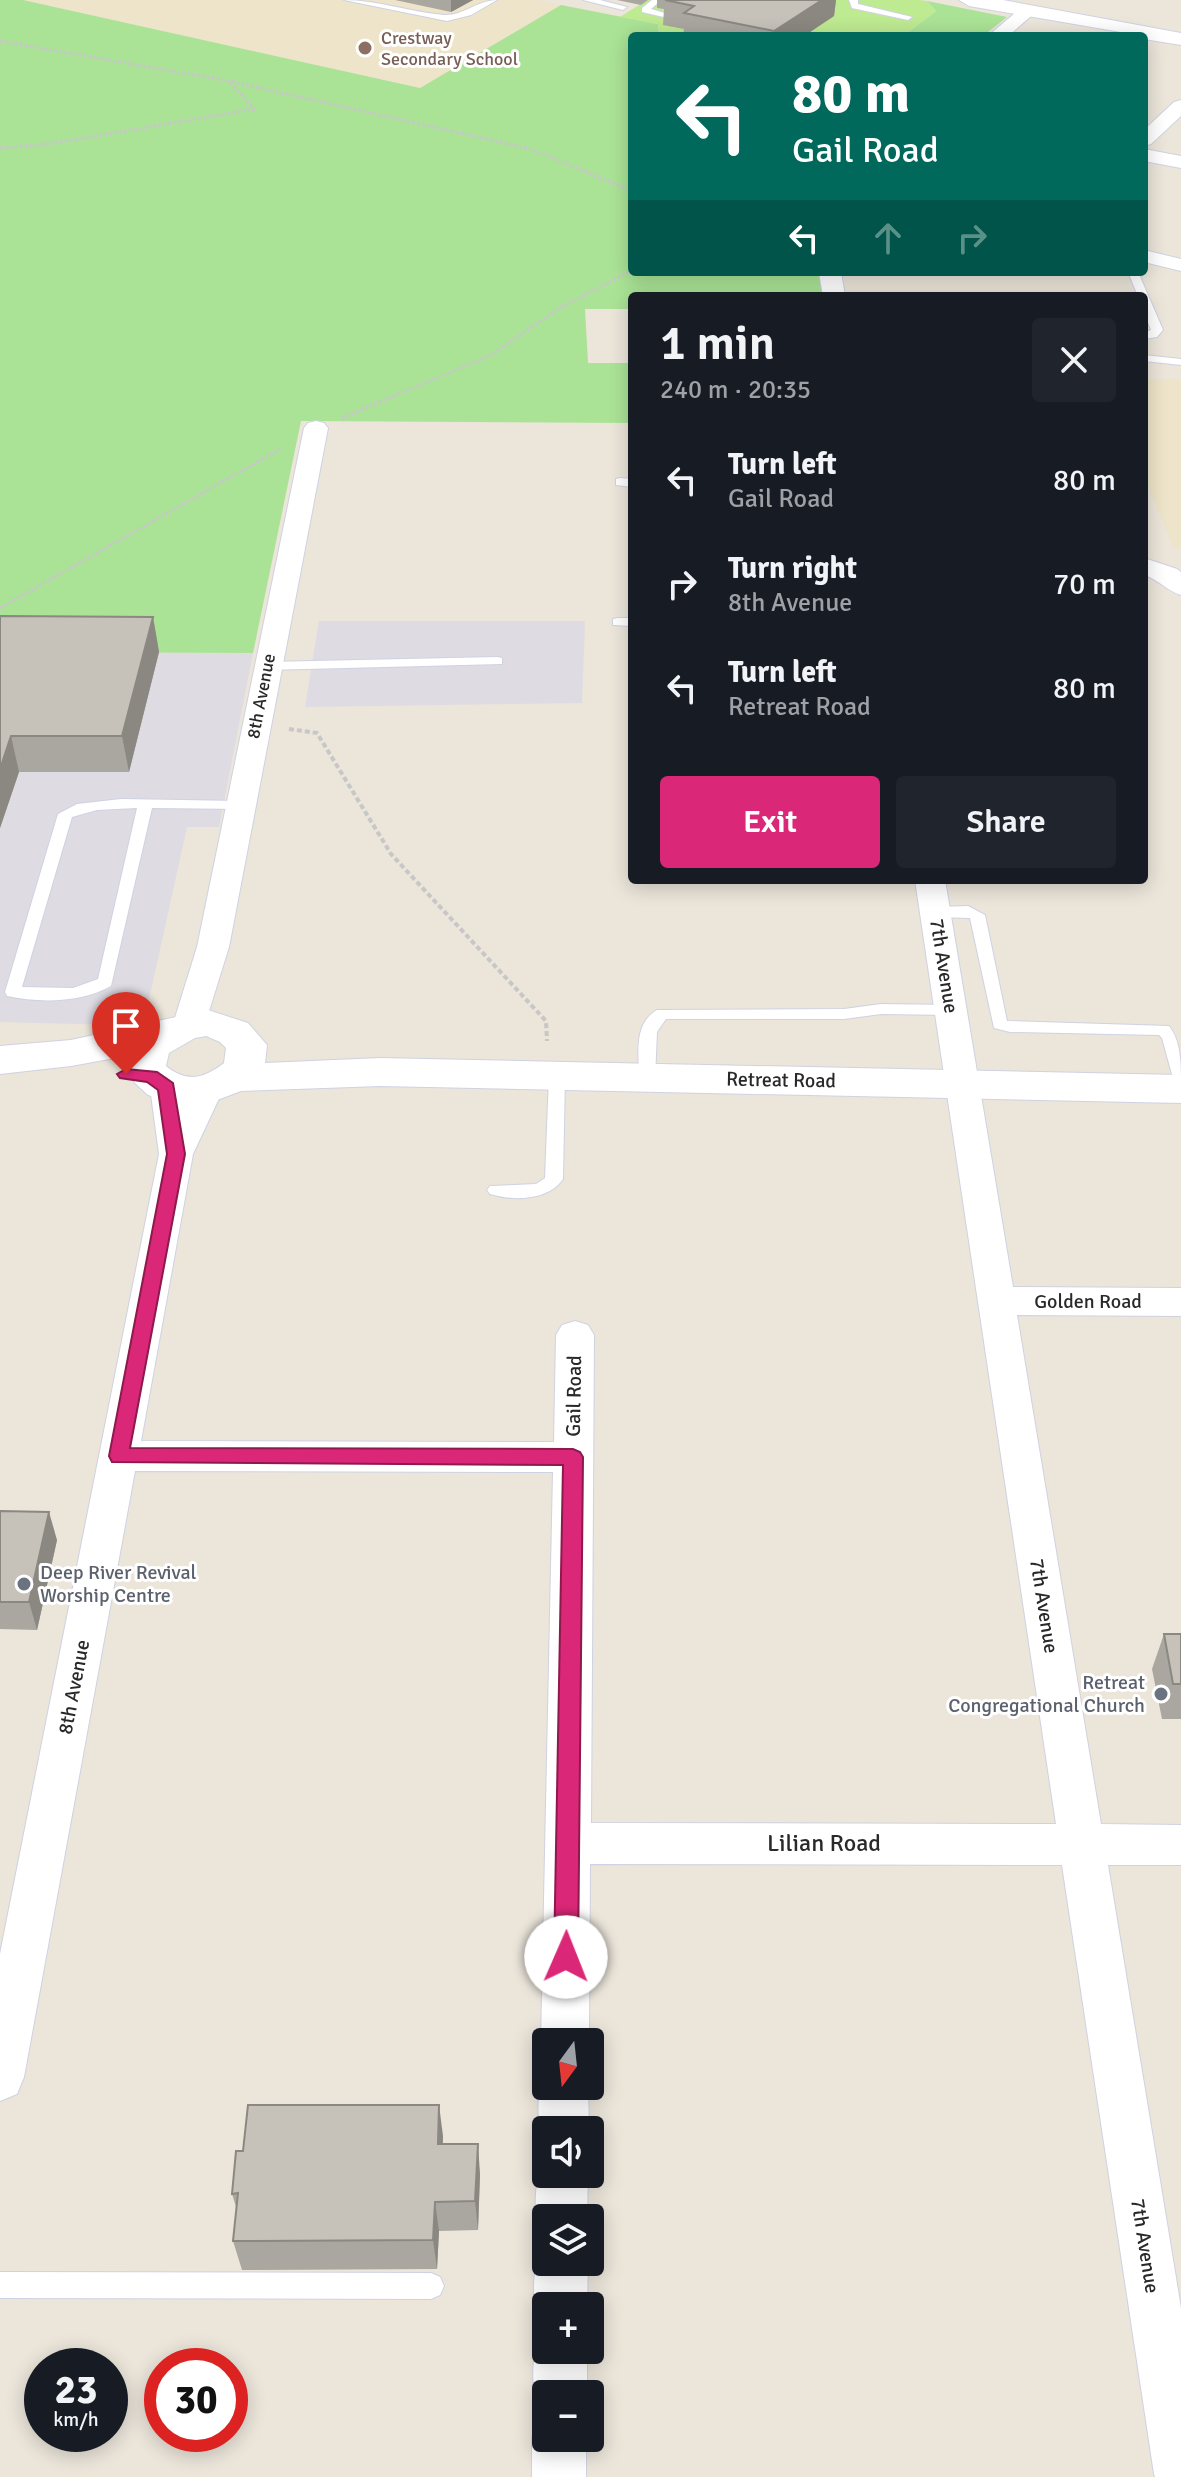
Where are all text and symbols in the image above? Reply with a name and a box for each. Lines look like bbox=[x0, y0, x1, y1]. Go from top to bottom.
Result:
place label: Crestway Secondary School bbox=[381, 27, 518, 70]
marker: Crestway Secondary School bbox=[356, 39, 374, 57]
text: 80 m bbox=[792, 59, 910, 128]
icon: left bbox=[660, 64, 764, 168]
text: Gail Road bbox=[792, 128, 939, 173]
icon: left bbox=[782, 216, 826, 260]
icon: ahead bbox=[866, 216, 910, 260]
icon: right bbox=[950, 216, 994, 260]
text: 1 min bbox=[660, 314, 775, 373]
button: close bbox=[1032, 318, 1116, 402]
text: 240 m · 20:35 bbox=[660, 374, 811, 406]
text: Turn left bbox=[728, 446, 837, 483]
icon: left bbox=[660, 458, 704, 502]
text: 80 m bbox=[1053, 462, 1116, 499]
text: Gail Road bbox=[728, 483, 834, 515]
text: Turn right bbox=[728, 550, 857, 587]
icon: right bbox=[660, 562, 704, 606]
text: 70 m bbox=[1053, 566, 1116, 603]
text: 8th Avenue bbox=[728, 587, 852, 619]
street label: 8th Avenue bbox=[242, 652, 280, 740]
text: Turn left bbox=[728, 654, 837, 691]
icon: left bbox=[660, 666, 704, 710]
text: 80 m bbox=[1053, 670, 1116, 707]
text: Retreat Road bbox=[728, 691, 871, 723]
button: Exit bbox=[660, 776, 880, 868]
button: Share bbox=[896, 776, 1116, 868]
street label: 7th Avenue bbox=[924, 917, 964, 1015]
pin bbox=[92, 992, 160, 1074]
icon: arrive bbox=[104, 1004, 148, 1048]
street label: Retreat Road bbox=[726, 1067, 836, 1093]
street label: Golden Road bbox=[1034, 1289, 1142, 1314]
street label: Gail Road bbox=[561, 1355, 587, 1437]
street label: 7th Avenue bbox=[1024, 1557, 1064, 1655]
place label: Deep River Revival Worship Centre bbox=[40, 1560, 197, 1608]
marker: Deep River Revival Worship Centre bbox=[15, 1575, 33, 1593]
street label: 8th Avenue bbox=[53, 1638, 95, 1736]
place label: Retreat Congregational Church bbox=[948, 1670, 1145, 1718]
marker: Retreat Congregational Church bbox=[1152, 1685, 1170, 1703]
street label: Lilian Road bbox=[767, 1828, 881, 1858]
position arrow bbox=[524, 1915, 608, 1999]
north arrow bbox=[532, 2028, 604, 2100]
map controls bbox=[532, 2028, 604, 2452]
button: sound bbox=[532, 2116, 604, 2188]
street label: 7th Avenue bbox=[1125, 2197, 1165, 2295]
button: layers bbox=[532, 2204, 604, 2276]
button: + bbox=[532, 2292, 604, 2364]
speed limit sign: 30 bbox=[144, 2348, 248, 2452]
text: 23 bbox=[54, 2365, 98, 2415]
button: − bbox=[532, 2380, 604, 2452]
text: km/h bbox=[53, 2407, 99, 2432]

